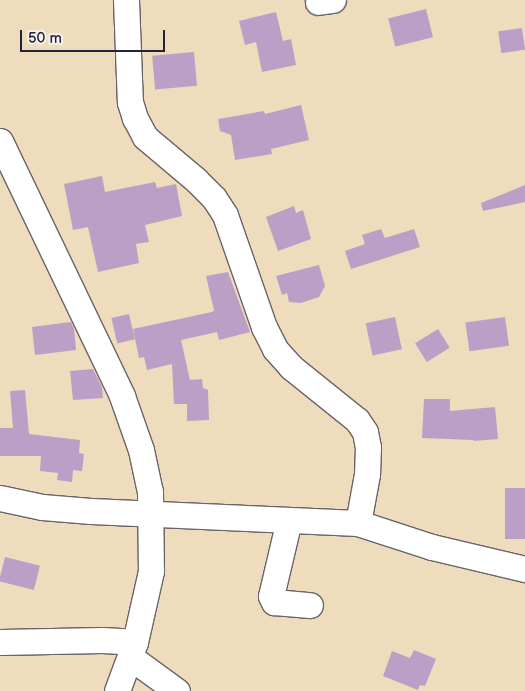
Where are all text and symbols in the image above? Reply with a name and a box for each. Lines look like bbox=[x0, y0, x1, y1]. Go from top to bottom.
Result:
scale bar bbox=[22, 20, 168, 52]
text: 50 m bbox=[28, 29, 62, 48]

